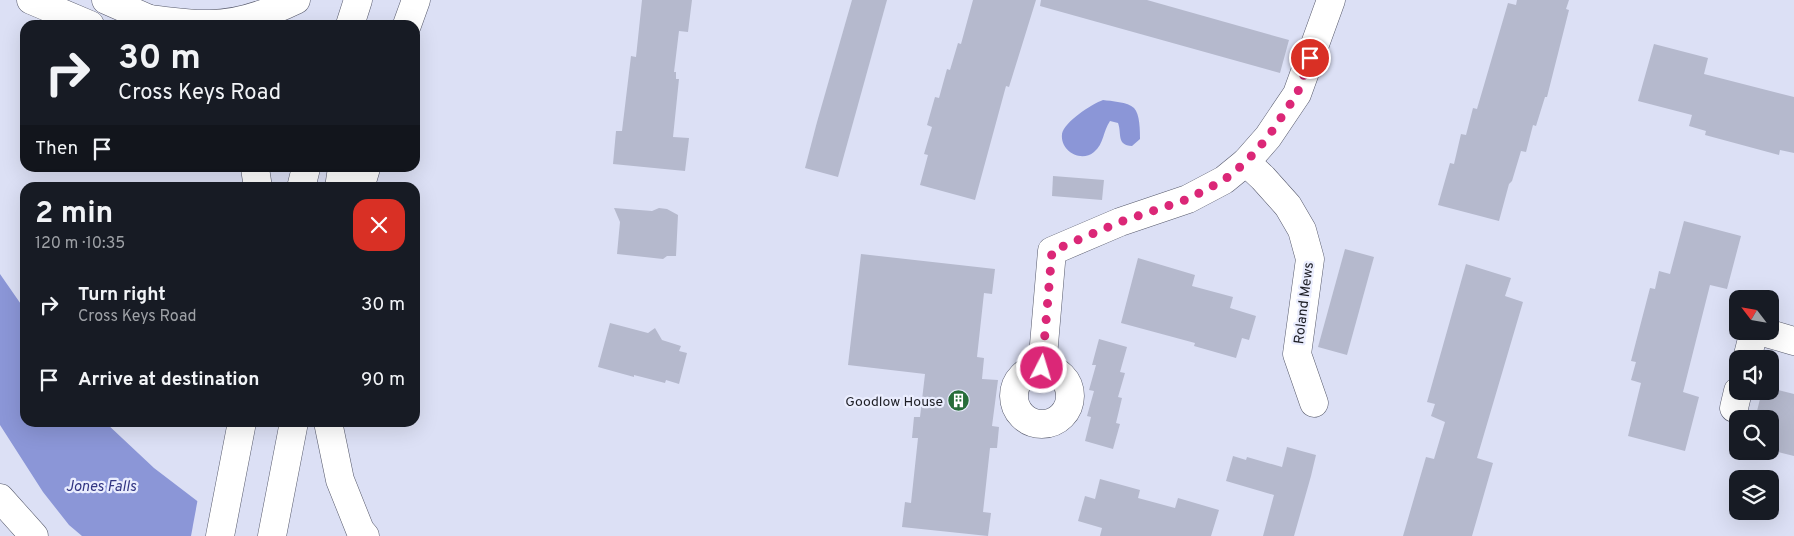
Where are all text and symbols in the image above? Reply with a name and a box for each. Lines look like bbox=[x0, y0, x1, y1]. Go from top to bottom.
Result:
text: 30 m bbox=[118, 37, 201, 81]
pin bbox=[1289, 37, 1331, 79]
icon: right bbox=[35, 40, 100, 105]
icon: arrive bbox=[1296, 44, 1324, 72]
text: Cross Keys Road bbox=[118, 80, 281, 107]
icon: arrive bbox=[88, 135, 116, 163]
text: Then bbox=[35, 137, 78, 161]
text: 2 min bbox=[35, 196, 113, 233]
button: close bbox=[353, 199, 405, 251]
text: 120 m · 10:35 bbox=[35, 234, 125, 254]
street label: Roland Mews bbox=[1291, 261, 1318, 345]
text: Turn right bbox=[78, 283, 166, 307]
north arrow bbox=[1729, 290, 1779, 340]
map controls bbox=[1729, 290, 1779, 520]
icon: right bbox=[35, 291, 63, 319]
text: 30 m bbox=[361, 293, 405, 317]
text: Cross Keys Road bbox=[78, 307, 197, 327]
position arrow bbox=[1015, 341, 1067, 393]
button: sound bbox=[1729, 350, 1779, 400]
icon: arrive bbox=[35, 366, 63, 394]
text: Arrive at destination bbox=[78, 368, 259, 392]
text: 90 m bbox=[361, 368, 405, 392]
building icon: Goodlow House bbox=[947, 389, 971, 413]
place label: Goodlow House bbox=[845, 394, 943, 411]
button: search bbox=[1729, 410, 1779, 460]
button: layers bbox=[1729, 470, 1779, 520]
water label: Jones Falls bbox=[66, 478, 137, 497]

